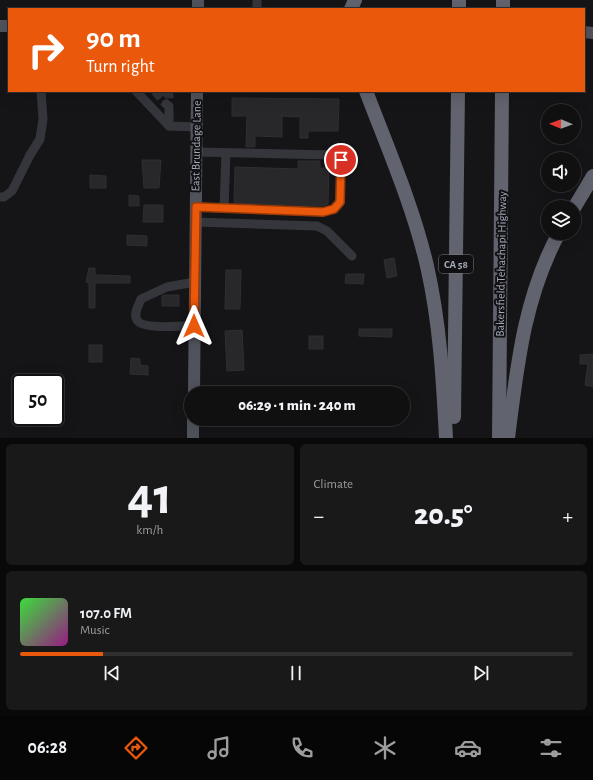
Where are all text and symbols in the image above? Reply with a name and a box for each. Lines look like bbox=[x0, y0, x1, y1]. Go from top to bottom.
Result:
icon: right bbox=[20, 24, 72, 76]
text: 90 m bbox=[86, 25, 141, 53]
text: Turn right bbox=[86, 58, 155, 76]
street label: East Brundage Lane bbox=[189, 100, 203, 192]
north arrow bbox=[541, 104, 581, 144]
map controls bbox=[541, 104, 581, 240]
pin bbox=[324, 143, 358, 177]
icon: arrive bbox=[330, 149, 352, 171]
button: sound bbox=[541, 152, 581, 192]
street label: Bakersfield Tehachapi Highway bbox=[494, 191, 509, 337]
button: layers bbox=[541, 200, 581, 240]
road number: CA 58 bbox=[439, 255, 473, 273]
position arrow bbox=[173, 305, 215, 347]
speed limit sign: 50 bbox=[12, 374, 64, 426]
text: 06:29 · 1 min · 240 m bbox=[238, 398, 356, 413]
text: 41 bbox=[127, 471, 172, 523]
text: Climate bbox=[314, 478, 353, 491]
text: 20.5° bbox=[414, 500, 473, 530]
text: − bbox=[314, 505, 324, 527]
text: + bbox=[562, 505, 573, 527]
text: km/h bbox=[136, 524, 163, 537]
text: 107.0 FM bbox=[80, 606, 132, 621]
text: Music bbox=[80, 624, 110, 637]
icon: previous bbox=[101, 662, 123, 684]
icon: pause bbox=[285, 662, 307, 684]
icon: next bbox=[470, 662, 492, 684]
icon: directions bbox=[122, 734, 150, 762]
icon: music bbox=[205, 734, 233, 762]
icon: phone bbox=[288, 734, 316, 762]
icon: climate bbox=[371, 734, 399, 762]
icon: car bbox=[454, 734, 482, 762]
icon: filters bbox=[537, 734, 565, 762]
text: 06:28 bbox=[28, 739, 67, 757]

